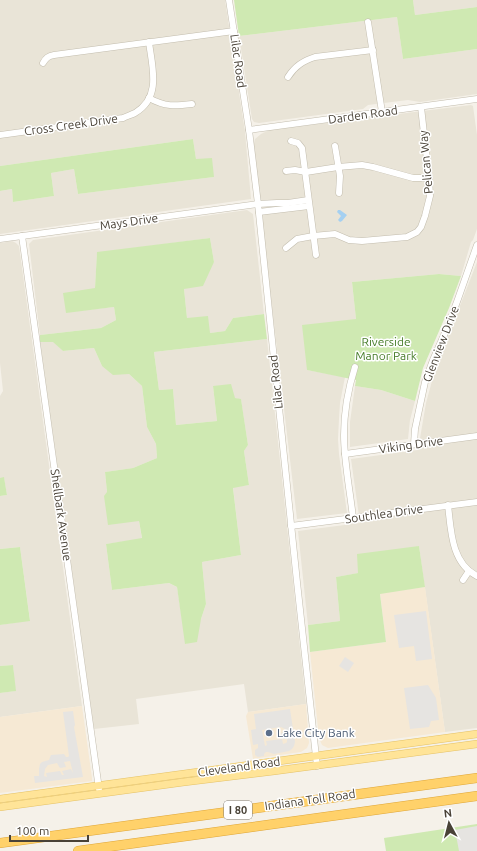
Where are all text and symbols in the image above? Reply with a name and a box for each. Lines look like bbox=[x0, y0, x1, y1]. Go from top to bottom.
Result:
street label: Lilac Road bbox=[228, 33, 249, 89]
street label: Darden Road bbox=[327, 103, 399, 126]
street label: Cross Creek Drive bbox=[23, 111, 119, 138]
street label: Pelican Way bbox=[416, 130, 435, 194]
street label: Mays Drive bbox=[99, 211, 159, 232]
street label: Glenview Drive bbox=[420, 304, 461, 384]
park label: Riverside Manor Park bbox=[355, 335, 417, 362]
street label: Lilac Road bbox=[266, 354, 285, 410]
street label: Viking Drive bbox=[378, 434, 444, 455]
street label: Shellbark Avenue bbox=[49, 468, 74, 562]
street label: Southlea Drive bbox=[344, 502, 424, 525]
place label: Lake City Bank bbox=[277, 726, 355, 739]
marker: Lake City Bank bbox=[264, 728, 274, 738]
street label: Cleveland Road bbox=[197, 754, 281, 779]
street label: Indiana Toll Road bbox=[264, 787, 356, 812]
road number: I 80 bbox=[224, 801, 252, 819]
north arrow bbox=[429, 803, 469, 843]
text: N bbox=[443, 807, 453, 820]
scale bar bbox=[10, 817, 88, 843]
text: 100 m bbox=[16, 824, 49, 837]

